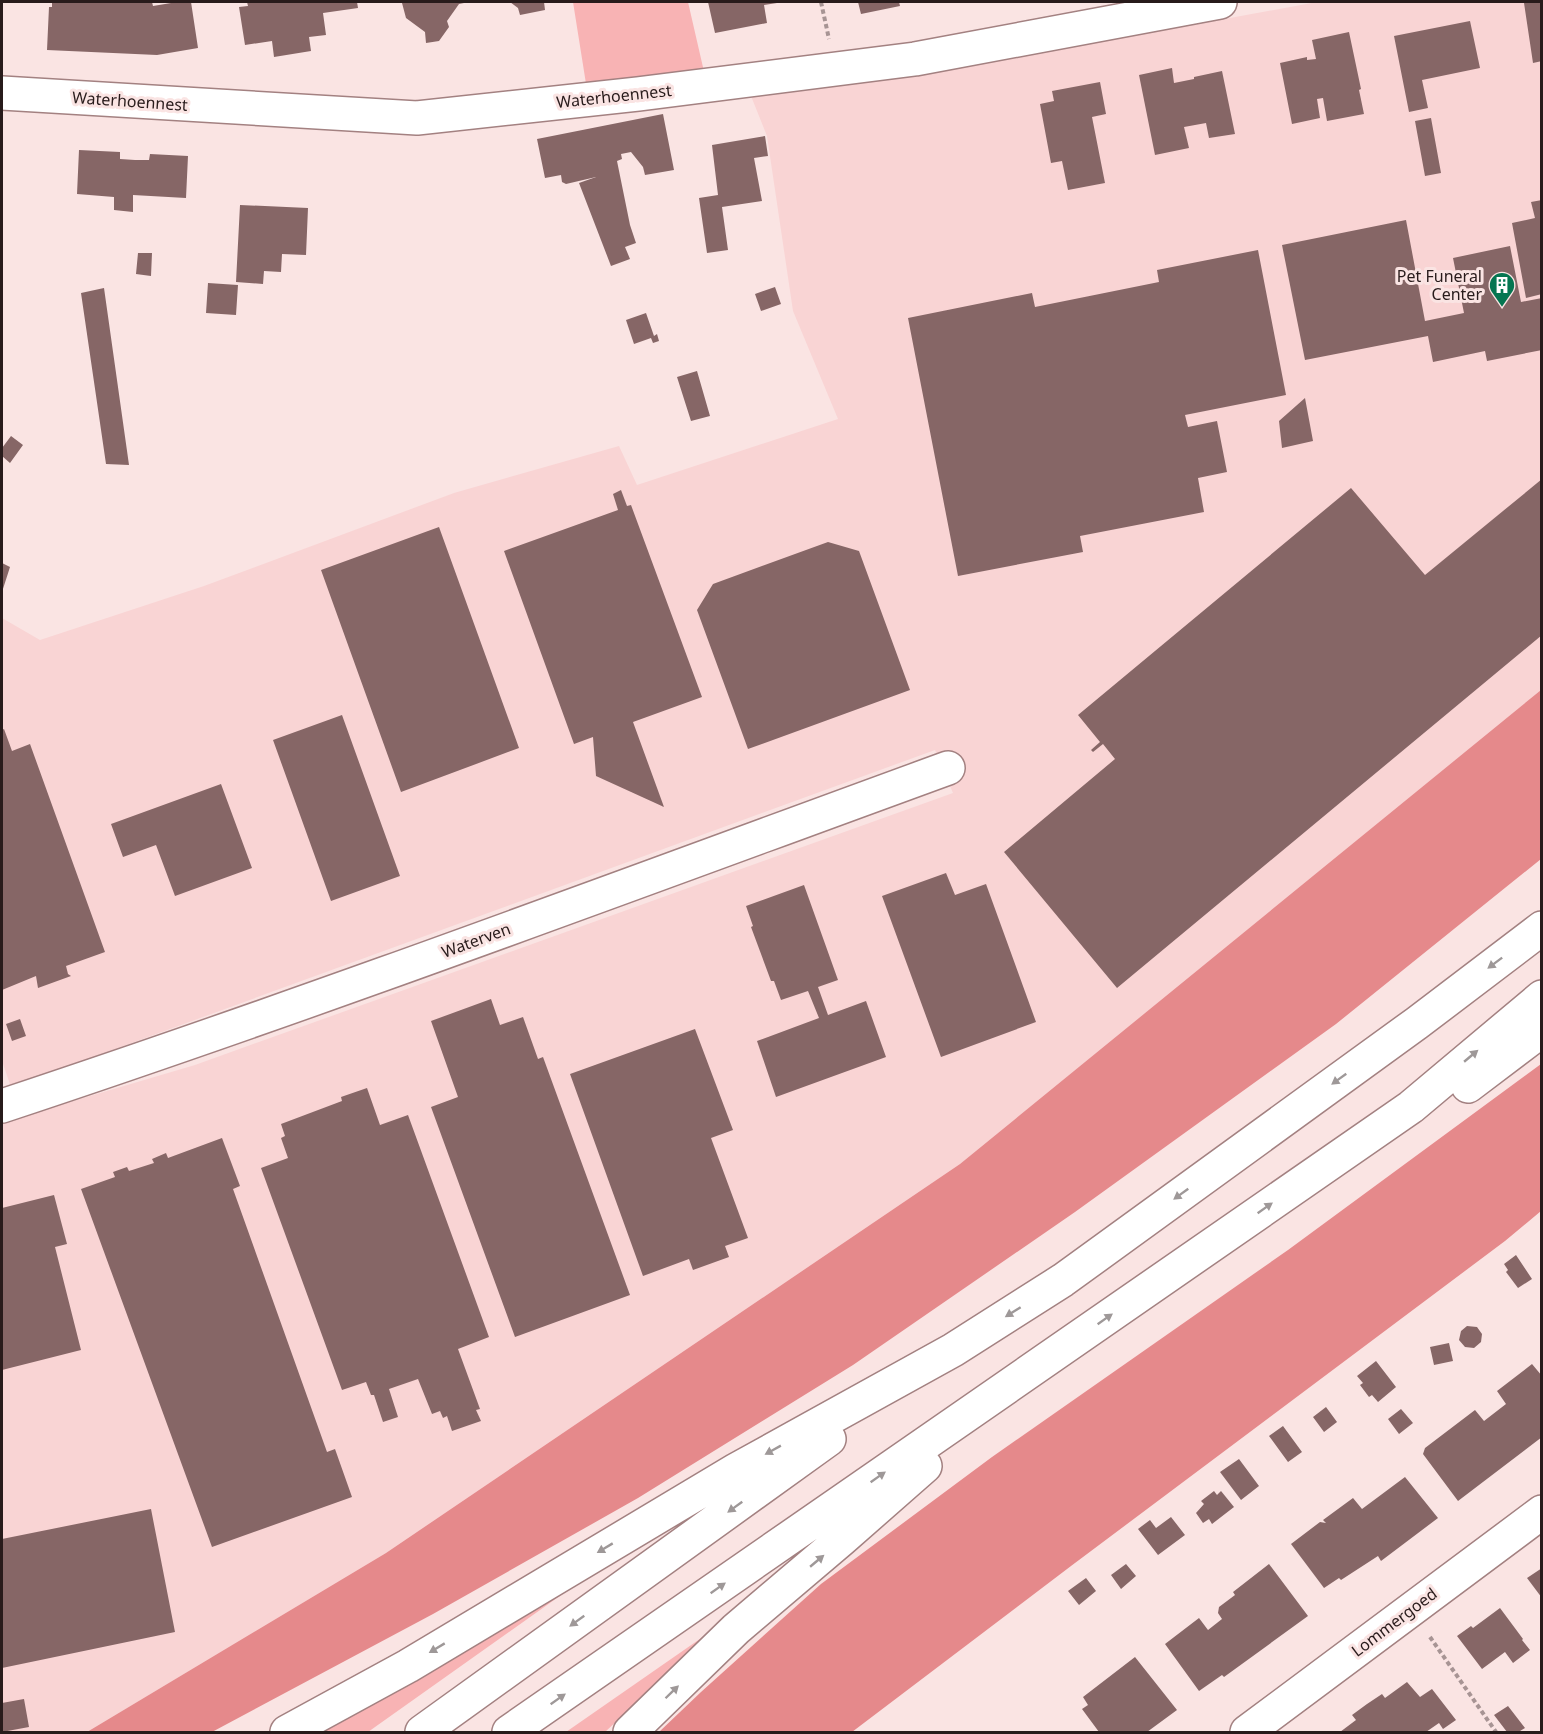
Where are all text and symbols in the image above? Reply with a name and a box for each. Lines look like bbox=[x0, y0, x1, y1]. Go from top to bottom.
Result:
street label: Waterhoennest bbox=[555, 79, 673, 113]
street label: Waterhoennest bbox=[71, 86, 189, 116]
place label: Pet Funeral Center bbox=[1397, 265, 1482, 305]
building icon: Pet Funeral Center bbox=[1487, 270, 1517, 308]
street label: Waterven bbox=[438, 917, 514, 963]
one-way arrow bbox=[1487, 957, 1503, 969]
one-way arrow bbox=[1463, 1050, 1478, 1063]
one-way arrow bbox=[1331, 1073, 1346, 1085]
one-way arrow bbox=[1173, 1188, 1189, 1201]
one-way arrow bbox=[1257, 1203, 1273, 1214]
one-way arrow bbox=[1005, 1306, 1022, 1317]
one-way arrow bbox=[1096, 1313, 1112, 1325]
one-way arrow bbox=[764, 1445, 781, 1455]
one-way arrow bbox=[870, 1472, 886, 1483]
one-way arrow bbox=[727, 1501, 743, 1513]
one-way arrow bbox=[597, 1543, 613, 1554]
one-way arrow bbox=[809, 1555, 824, 1568]
one-way arrow bbox=[709, 1582, 725, 1594]
street label: Lommergoed bbox=[1347, 1583, 1441, 1661]
one-way arrow bbox=[569, 1615, 585, 1627]
one-way arrow bbox=[429, 1643, 445, 1654]
one-way arrow bbox=[665, 1685, 679, 1699]
one-way arrow bbox=[549, 1693, 565, 1705]

